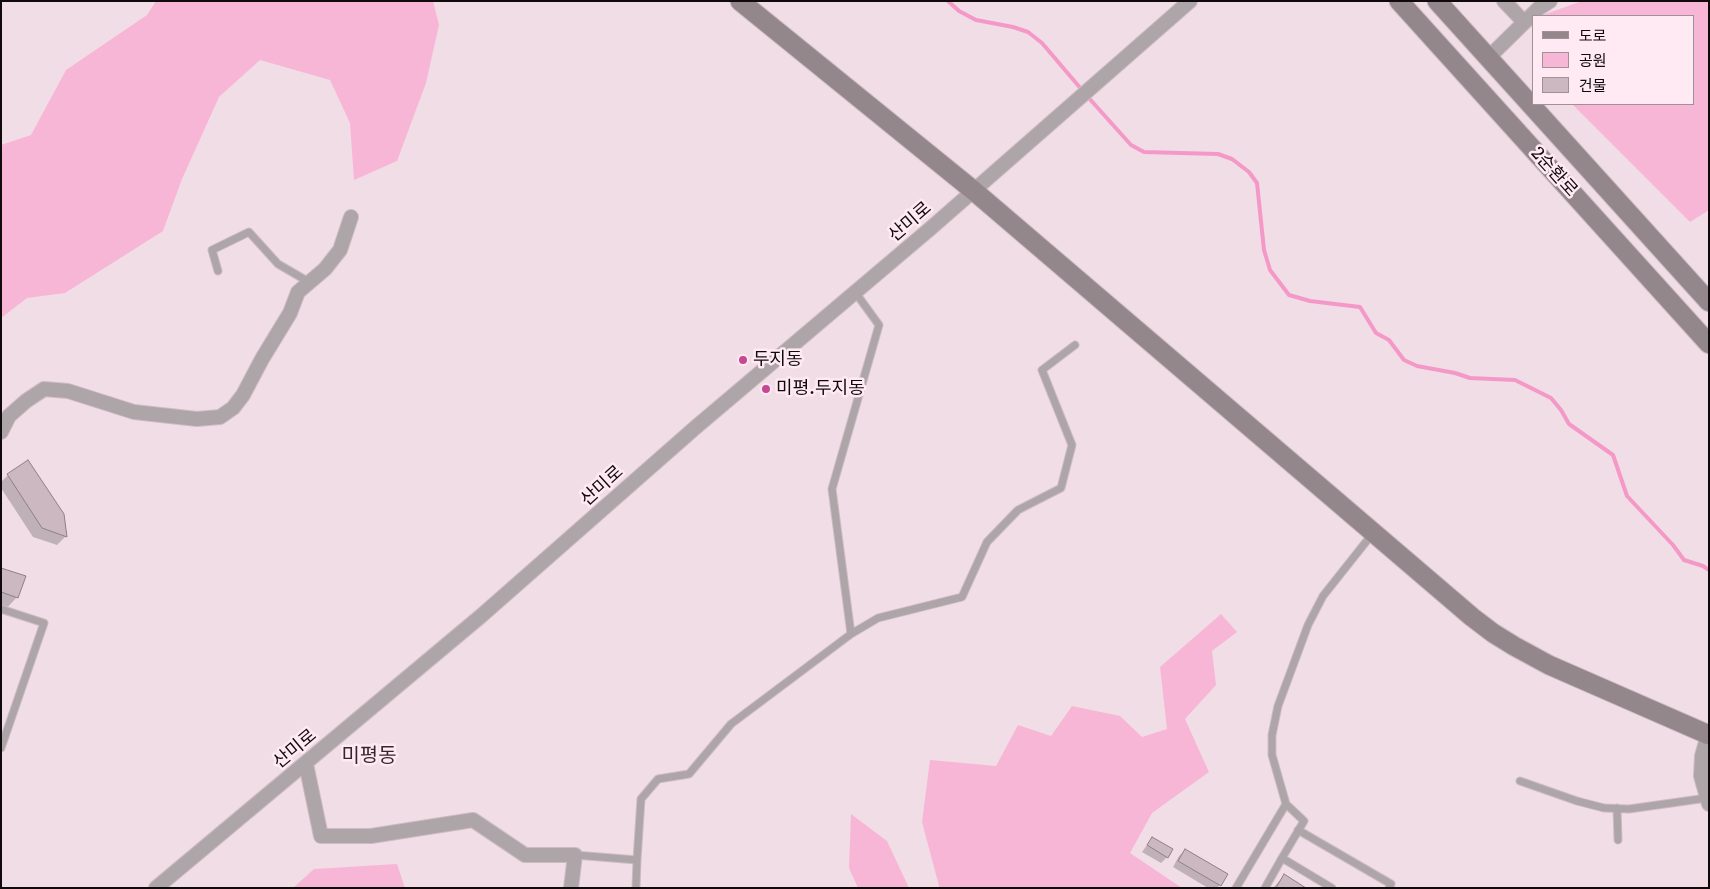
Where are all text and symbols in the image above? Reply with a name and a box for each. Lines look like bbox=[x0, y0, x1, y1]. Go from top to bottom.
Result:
legend bbox=[1532, 15, 1695, 105]
text: 도로 bbox=[1579, 23, 1607, 46]
text: 공원 bbox=[1579, 48, 1607, 71]
text: 건물 bbox=[1579, 73, 1607, 96]
street label: 2순환로 bbox=[1526, 143, 1582, 201]
street label: 산미로 bbox=[884, 198, 936, 246]
place label: 두지동 bbox=[753, 349, 803, 371]
marker: 두지동 bbox=[737, 354, 749, 366]
place label: 미평.두지동 bbox=[776, 378, 865, 400]
marker: 미평.두지동 bbox=[760, 383, 772, 395]
street label: 산미로 bbox=[576, 461, 628, 511]
street label: 산미로 bbox=[269, 725, 321, 773]
district label: 미평동 bbox=[341, 744, 397, 768]

